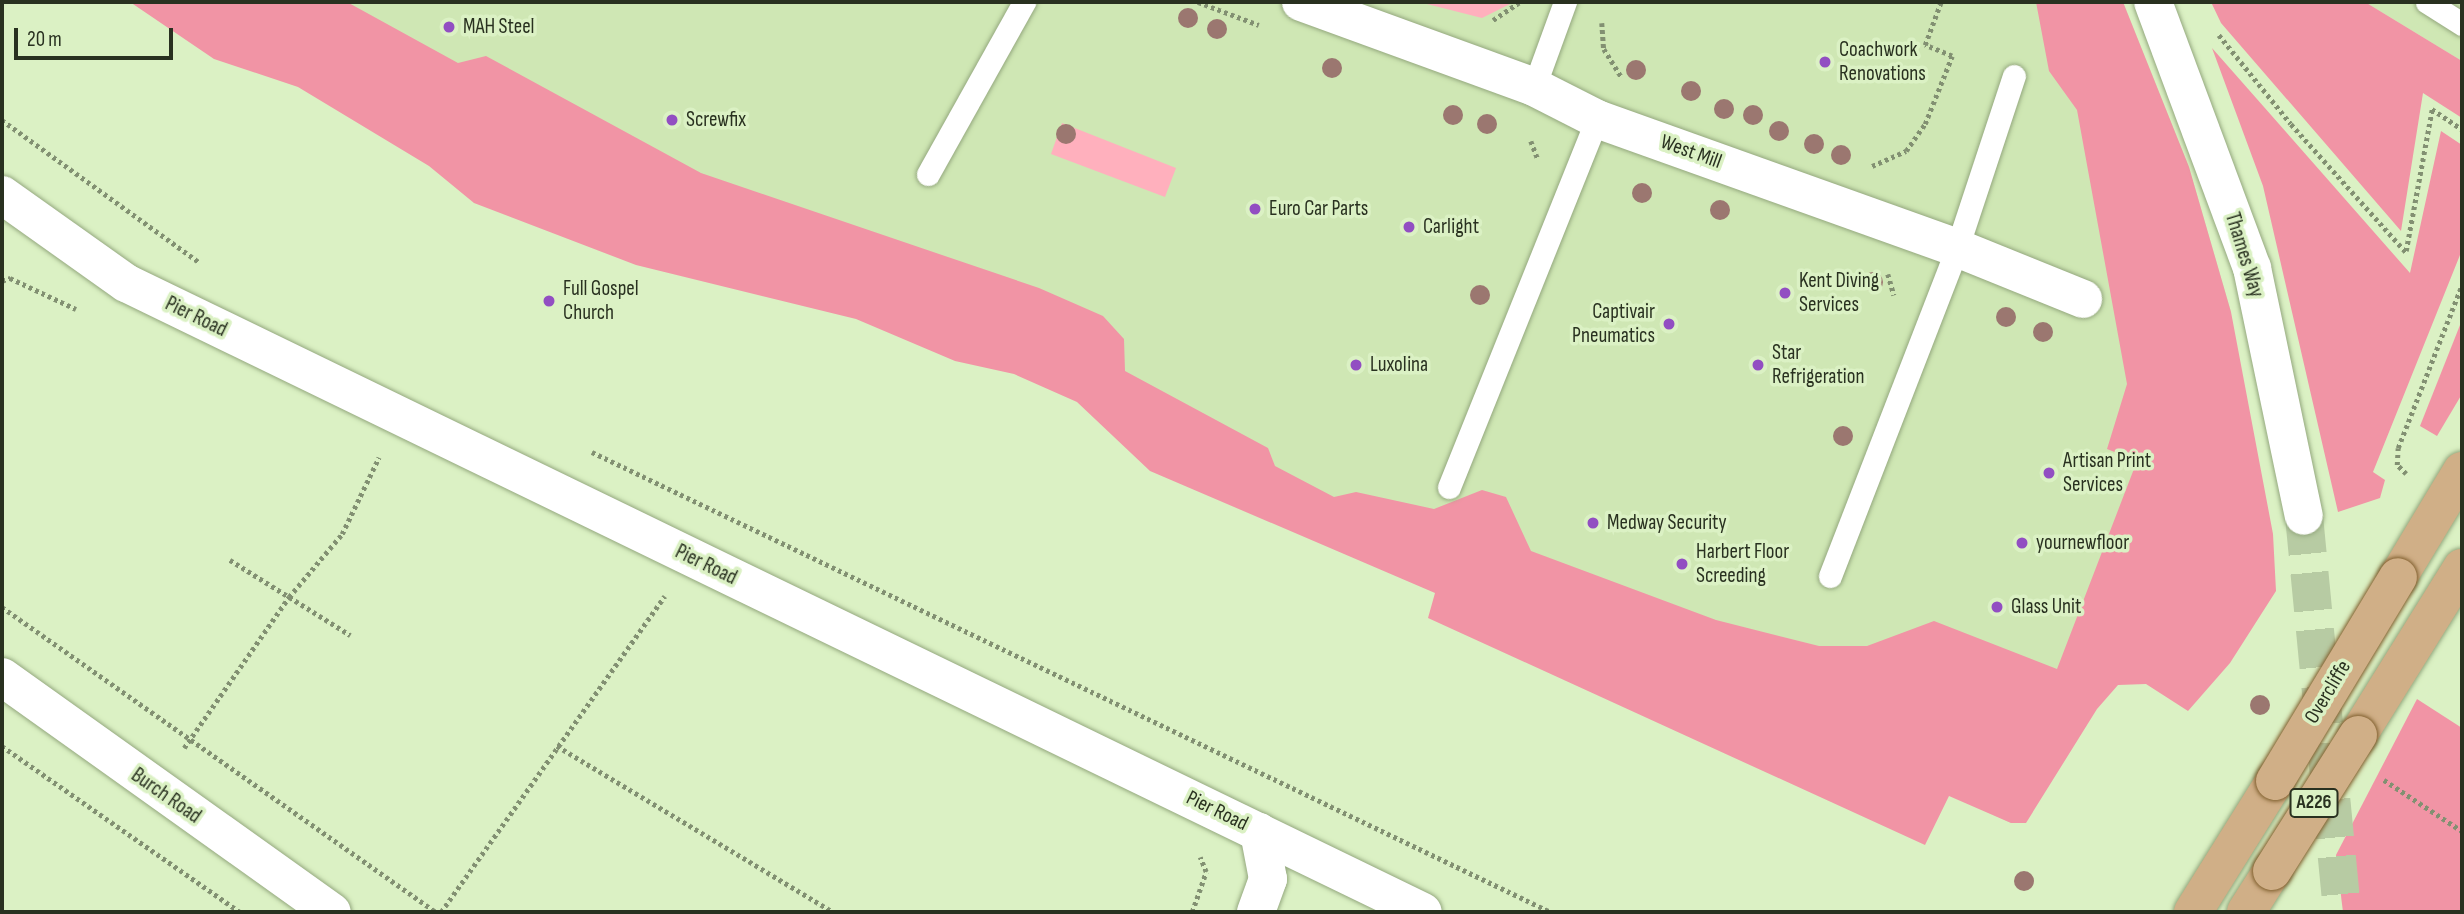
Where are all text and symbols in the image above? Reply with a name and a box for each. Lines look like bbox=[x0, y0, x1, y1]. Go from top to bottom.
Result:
scale bar bbox=[18, 14, 177, 58]
place label: MAH Steel bbox=[463, 14, 534, 40]
marker: MAH Steel bbox=[441, 19, 457, 35]
text: 20 m bbox=[27, 27, 62, 52]
place label: Coachwork Renovations bbox=[1839, 37, 1926, 87]
marker: Coachwork Renovations bbox=[1817, 54, 1833, 70]
place label: Screwfix bbox=[686, 107, 746, 133]
marker: Screwfix bbox=[664, 112, 680, 128]
street label: West Mill bbox=[1657, 129, 1725, 175]
place label: Euro Car Parts bbox=[1269, 196, 1368, 222]
marker: Euro Car Parts bbox=[1247, 201, 1263, 217]
street label: Thames Way bbox=[2219, 210, 2269, 300]
place label: Carlight bbox=[1423, 214, 1479, 240]
marker: Carlight bbox=[1401, 219, 1417, 235]
place label: Kent Diving Services bbox=[1799, 268, 1879, 318]
place label: Full Gospel Church bbox=[563, 276, 639, 326]
marker: Kent Diving Services bbox=[1777, 285, 1793, 301]
street label: Pier Road bbox=[161, 291, 231, 343]
marker: Full Gospel Church bbox=[541, 293, 557, 309]
place label: Captivair Pneumatics bbox=[1572, 299, 1655, 349]
marker: Captivair Pneumatics bbox=[1661, 316, 1677, 332]
place label: Star Refrigeration bbox=[1772, 340, 1864, 390]
place label: Luxolina bbox=[1370, 352, 1428, 378]
marker: Luxolina bbox=[1348, 357, 1364, 373]
marker: Star Refrigeration bbox=[1750, 357, 1766, 373]
place label: Artisan Print Services bbox=[2063, 448, 2151, 498]
marker: Artisan Print Services bbox=[2041, 465, 2057, 481]
place label: Medway Security bbox=[1607, 510, 1727, 536]
marker: Medway Security bbox=[1585, 515, 1601, 531]
place label: yournewfloor bbox=[2036, 530, 2129, 556]
marker: yournewfloor bbox=[2014, 535, 2030, 551]
street label: Pier Road bbox=[671, 539, 741, 591]
place label: Harbert Floor Screeding bbox=[1696, 539, 1789, 589]
marker: Harbert Floor Screeding bbox=[1674, 556, 1690, 572]
place label: Glass Unit bbox=[2011, 594, 2081, 620]
marker: Glass Unit bbox=[1989, 599, 2005, 615]
street label: Overcliffe bbox=[2299, 656, 2357, 728]
street label: Burch Road bbox=[126, 763, 206, 829]
street label: Pier Road bbox=[1182, 785, 1252, 837]
road number: A226 bbox=[2290, 788, 2338, 818]

